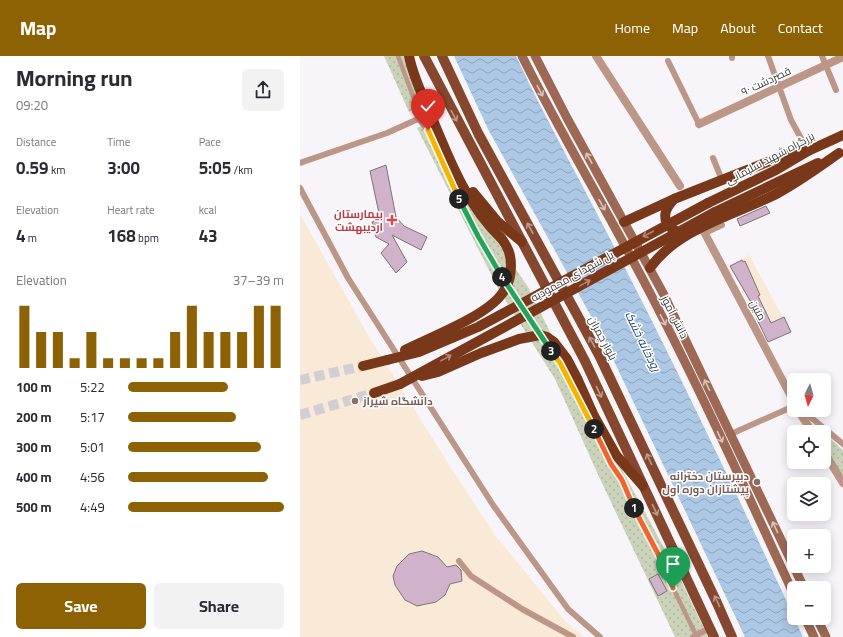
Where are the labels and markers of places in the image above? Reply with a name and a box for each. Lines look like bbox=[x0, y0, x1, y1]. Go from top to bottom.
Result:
pin bbox=[411, 89, 445, 130]
pin: 5 bbox=[449, 189, 469, 209]
place label: بیمارستان اردیبهشت bbox=[334, 204, 383, 237]
marker: بیمارستان اردیبهشت bbox=[386, 214, 398, 226]
pin: 4 bbox=[492, 267, 512, 287]
pin: 3 bbox=[541, 341, 561, 361]
place label: دانشگاه شیراز bbox=[362, 391, 433, 411]
marker: دانشگاه شیراز bbox=[350, 396, 360, 406]
pin: 2 bbox=[584, 419, 604, 439]
place label: دبیرستان دخترانه پیشتازان دوره اول bbox=[662, 466, 749, 499]
marker: دبیرستان دخترانه پیشتازان دوره اول bbox=[752, 477, 762, 487]
pin: 1 bbox=[624, 498, 644, 518]
pin bbox=[656, 547, 690, 588]

